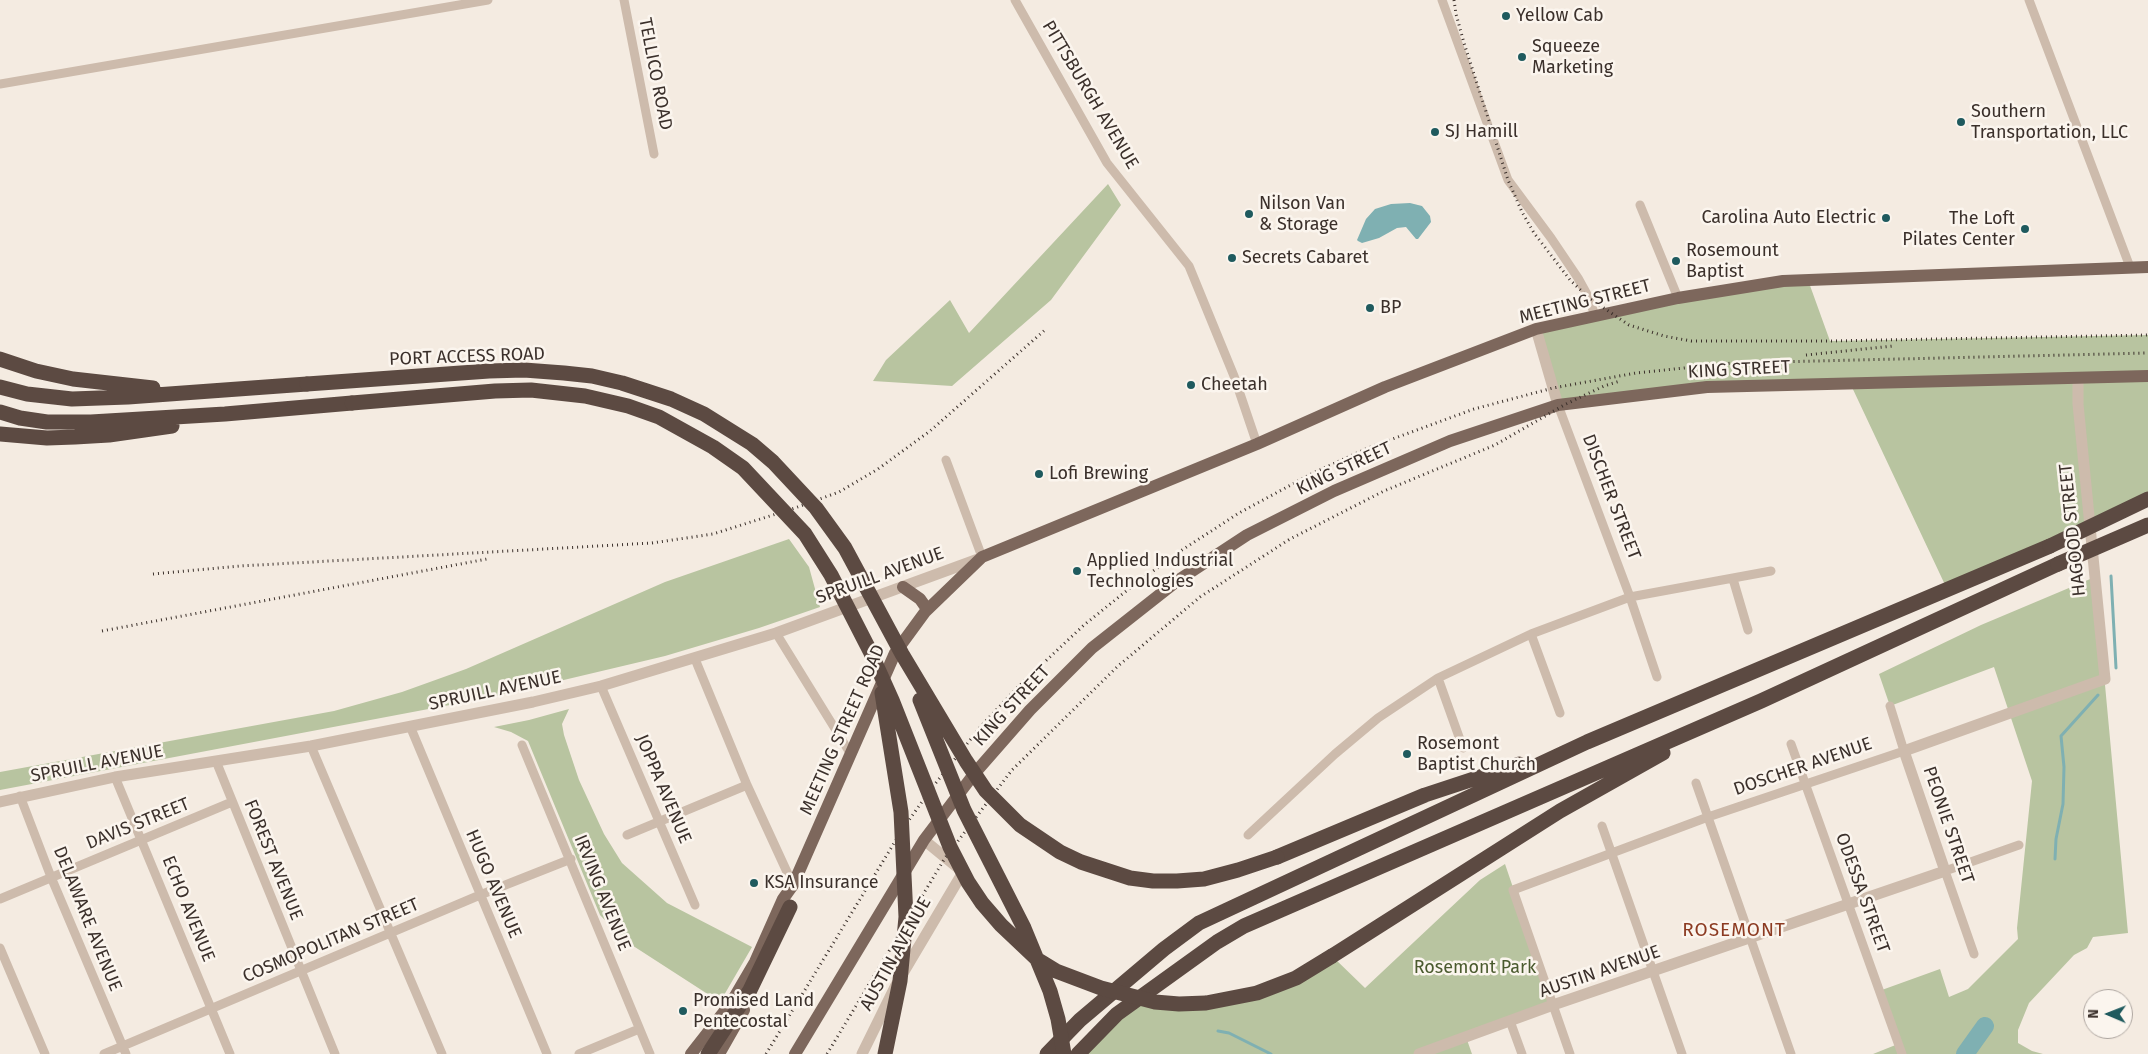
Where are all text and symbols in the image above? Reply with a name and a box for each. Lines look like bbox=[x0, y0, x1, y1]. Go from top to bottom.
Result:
place label: Yellow Cab bbox=[1516, 5, 1604, 27]
marker: Yellow Cab bbox=[1500, 10, 1512, 22]
street label: TELLICO ROAD bbox=[634, 16, 676, 132]
street label: PITTSBURGH AVENUE bbox=[1037, 17, 1143, 173]
place label: Squeeze Marketing bbox=[1532, 36, 1613, 78]
marker: Squeeze Marketing bbox=[1516, 51, 1528, 63]
place label: Southern Transportation, LLC bbox=[1971, 101, 2128, 144]
marker: Southern Transportation, LLC bbox=[1955, 116, 1967, 128]
place label: SJ Hamill bbox=[1445, 121, 1518, 143]
marker: SJ Hamill bbox=[1429, 126, 1441, 138]
place label: Nilson Van & Storage bbox=[1259, 193, 1346, 235]
place label: Carolina Auto Electric bbox=[1701, 207, 1876, 229]
marker: Nilson Van & Storage bbox=[1243, 208, 1255, 220]
place label: The Loft Pilates Center bbox=[1902, 208, 2015, 250]
marker: Carolina Auto Electric bbox=[1880, 212, 1892, 224]
marker: The Loft Pilates Center bbox=[2019, 223, 2031, 235]
place label: Rosemount Baptist bbox=[1686, 240, 1779, 282]
place label: Secrets Cabaret bbox=[1242, 247, 1369, 269]
marker: Secrets Cabaret bbox=[1226, 252, 1238, 264]
marker: Rosemount Baptist bbox=[1670, 255, 1682, 267]
street label: MEETING STREET bbox=[1517, 275, 1653, 329]
place label: BP bbox=[1380, 297, 1401, 319]
marker: BP bbox=[1364, 302, 1376, 314]
street label: PORT ACCESS ROAD bbox=[389, 343, 545, 371]
street label: KING STREET bbox=[1687, 357, 1791, 383]
place label: Cheetah bbox=[1201, 374, 1268, 396]
marker: Cheetah bbox=[1185, 379, 1197, 391]
street label: DISCHER STREET bbox=[1577, 431, 1645, 563]
street label: KING STREET bbox=[1293, 438, 1395, 500]
place label: Lofi Brewing bbox=[1049, 463, 1148, 485]
street label: HAGOOD STREET bbox=[2055, 463, 2091, 597]
marker: Lofi Brewing bbox=[1033, 468, 1045, 480]
street label: SPRUILL AVENUE bbox=[813, 543, 947, 609]
place label: Applied Industrial Technologies bbox=[1087, 550, 1233, 592]
marker: Applied Industrial Technologies bbox=[1071, 565, 1083, 577]
street label: MEETING STREET ROAD bbox=[796, 641, 890, 819]
street label: KING STREET bbox=[969, 661, 1055, 751]
street label: SPRUILL AVENUE bbox=[427, 666, 563, 716]
street label: JOPPA AVENUE bbox=[630, 731, 696, 847]
place label: Rosemont Baptist Church bbox=[1417, 733, 1536, 776]
street label: DOSCHER AVENUE bbox=[1731, 733, 1875, 801]
street label: SPRUILL AVENUE bbox=[29, 741, 165, 787]
marker: Rosemont Baptist Church bbox=[1401, 748, 1413, 760]
street label: PEONIE STREET bbox=[1918, 764, 1978, 886]
street label: DAVIS STREET bbox=[83, 793, 193, 855]
street label: FOREST AVENUE bbox=[239, 796, 307, 924]
street label: HUGO AVENUE bbox=[460, 826, 526, 942]
street label: ODESSA STREET bbox=[1830, 830, 1894, 956]
street label: IRVING AVENUE bbox=[569, 832, 635, 954]
street label: DELAWARE AVENUE bbox=[48, 843, 126, 995]
street label: ECHO AVENUE bbox=[157, 853, 219, 965]
place label: KSA Insurance bbox=[764, 872, 879, 894]
marker: KSA Insurance bbox=[748, 877, 760, 889]
street label: AUSTIN AVENUE bbox=[856, 893, 936, 1015]
street label: COSMOPOLITAN STREET bbox=[240, 894, 422, 988]
district label: ROSEMONT bbox=[1681, 920, 1787, 942]
street label: AUSTIN AVENUE bbox=[1537, 941, 1663, 1003]
park label: Rosemont Park bbox=[1414, 957, 1536, 979]
north arrow bbox=[2083, 989, 2133, 1039]
place label: Promised Land Pentecostal bbox=[693, 990, 814, 1032]
marker: Promised Land Pentecostal bbox=[677, 1005, 689, 1017]
text: N bbox=[2085, 1009, 2102, 1019]

